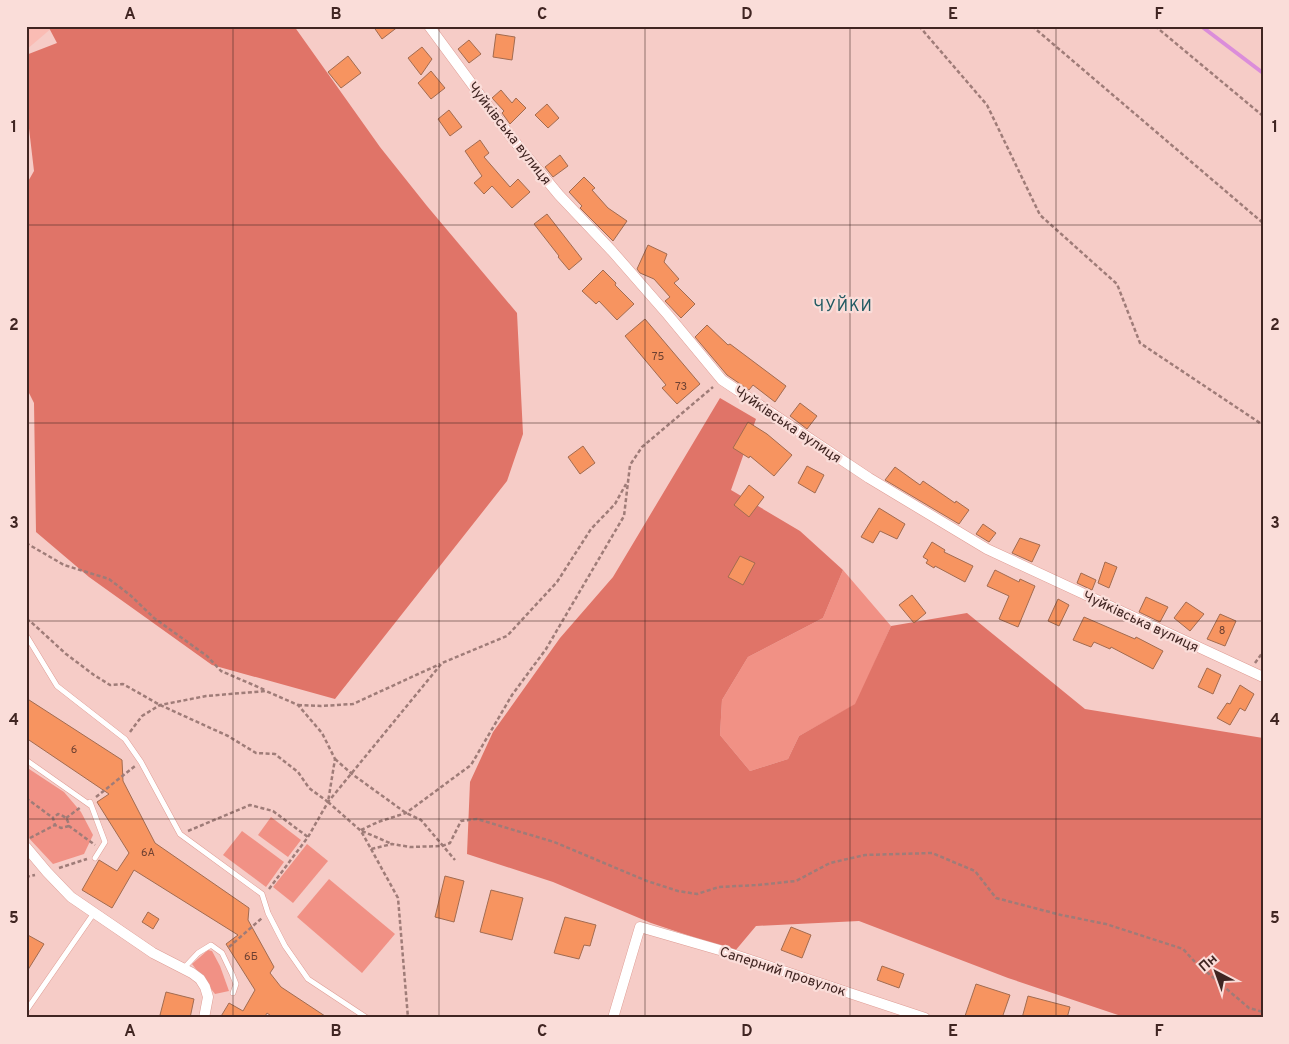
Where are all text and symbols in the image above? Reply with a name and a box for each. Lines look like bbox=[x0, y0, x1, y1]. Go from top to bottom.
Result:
text: A bbox=[124, 5, 136, 25]
text: B bbox=[330, 5, 342, 25]
text: C bbox=[537, 5, 547, 25]
text: D bbox=[741, 5, 753, 25]
text: E bbox=[948, 5, 958, 25]
text: F bbox=[1154, 5, 1164, 25]
street label: Чуйківська вулиця bbox=[463, 79, 554, 189]
text: 1 bbox=[11, 118, 17, 138]
text: 1 bbox=[1272, 118, 1278, 138]
district label: ЧУЙКИ bbox=[813, 295, 873, 317]
text: 2 bbox=[9, 316, 19, 336]
text: 2 bbox=[1270, 316, 1280, 336]
house number: 75 bbox=[652, 350, 664, 364]
house number: 73 bbox=[675, 380, 687, 394]
street label: Чуйківська вулиця bbox=[730, 383, 844, 467]
text: 3 bbox=[9, 514, 19, 534]
text: 3 bbox=[1270, 514, 1280, 534]
street label: Чуйківська вулиця bbox=[1080, 588, 1201, 657]
house number: 8 bbox=[1219, 624, 1225, 638]
text: 4 bbox=[9, 711, 19, 731]
text: 4 bbox=[1270, 711, 1280, 731]
house number: 6 bbox=[71, 743, 77, 757]
house number: 6А bbox=[141, 846, 155, 860]
text: 5 bbox=[9, 909, 19, 929]
text: 5 bbox=[1270, 909, 1280, 929]
street label: Саперний провулок bbox=[717, 944, 848, 1001]
north arrow bbox=[1192, 946, 1242, 996]
house number: 6Б bbox=[244, 950, 258, 964]
text: Пн bbox=[1196, 951, 1221, 976]
text: A bbox=[124, 1022, 136, 1042]
text: B bbox=[330, 1022, 342, 1042]
text: C bbox=[537, 1022, 547, 1042]
text: D bbox=[741, 1022, 753, 1042]
text: E bbox=[948, 1022, 958, 1042]
text: F bbox=[1154, 1022, 1164, 1042]

